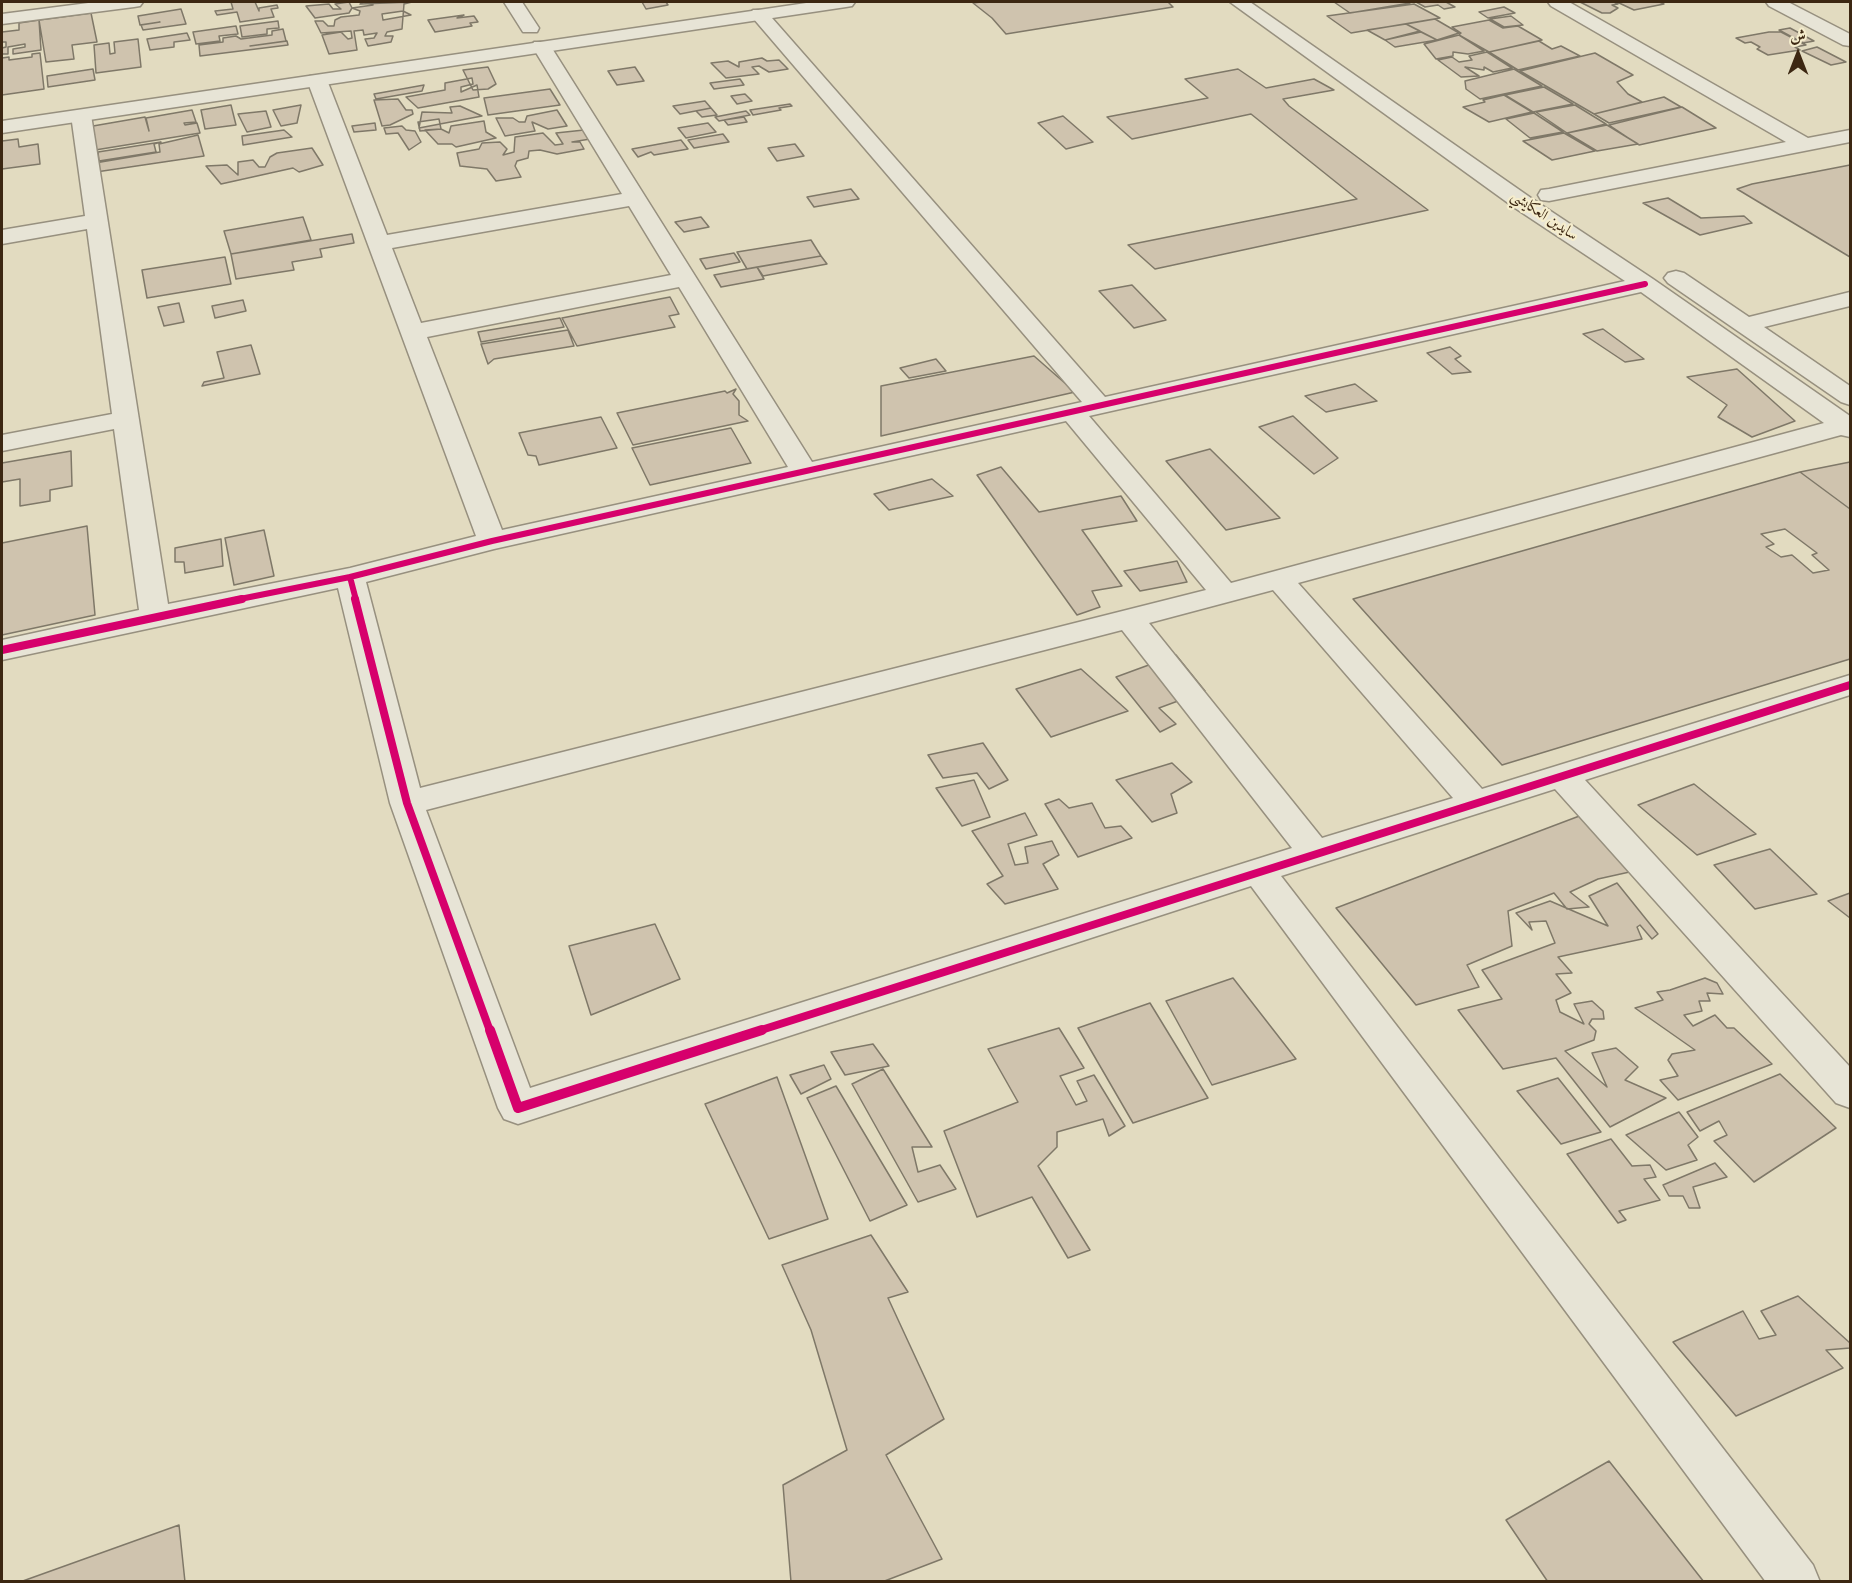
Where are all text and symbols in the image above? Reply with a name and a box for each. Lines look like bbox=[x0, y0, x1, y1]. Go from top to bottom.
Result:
north arrow bbox=[1768, 24, 1828, 84]
text: ش bbox=[1790, 26, 1806, 45]
street label: سايدين العكايشي bbox=[1507, 187, 1581, 245]

